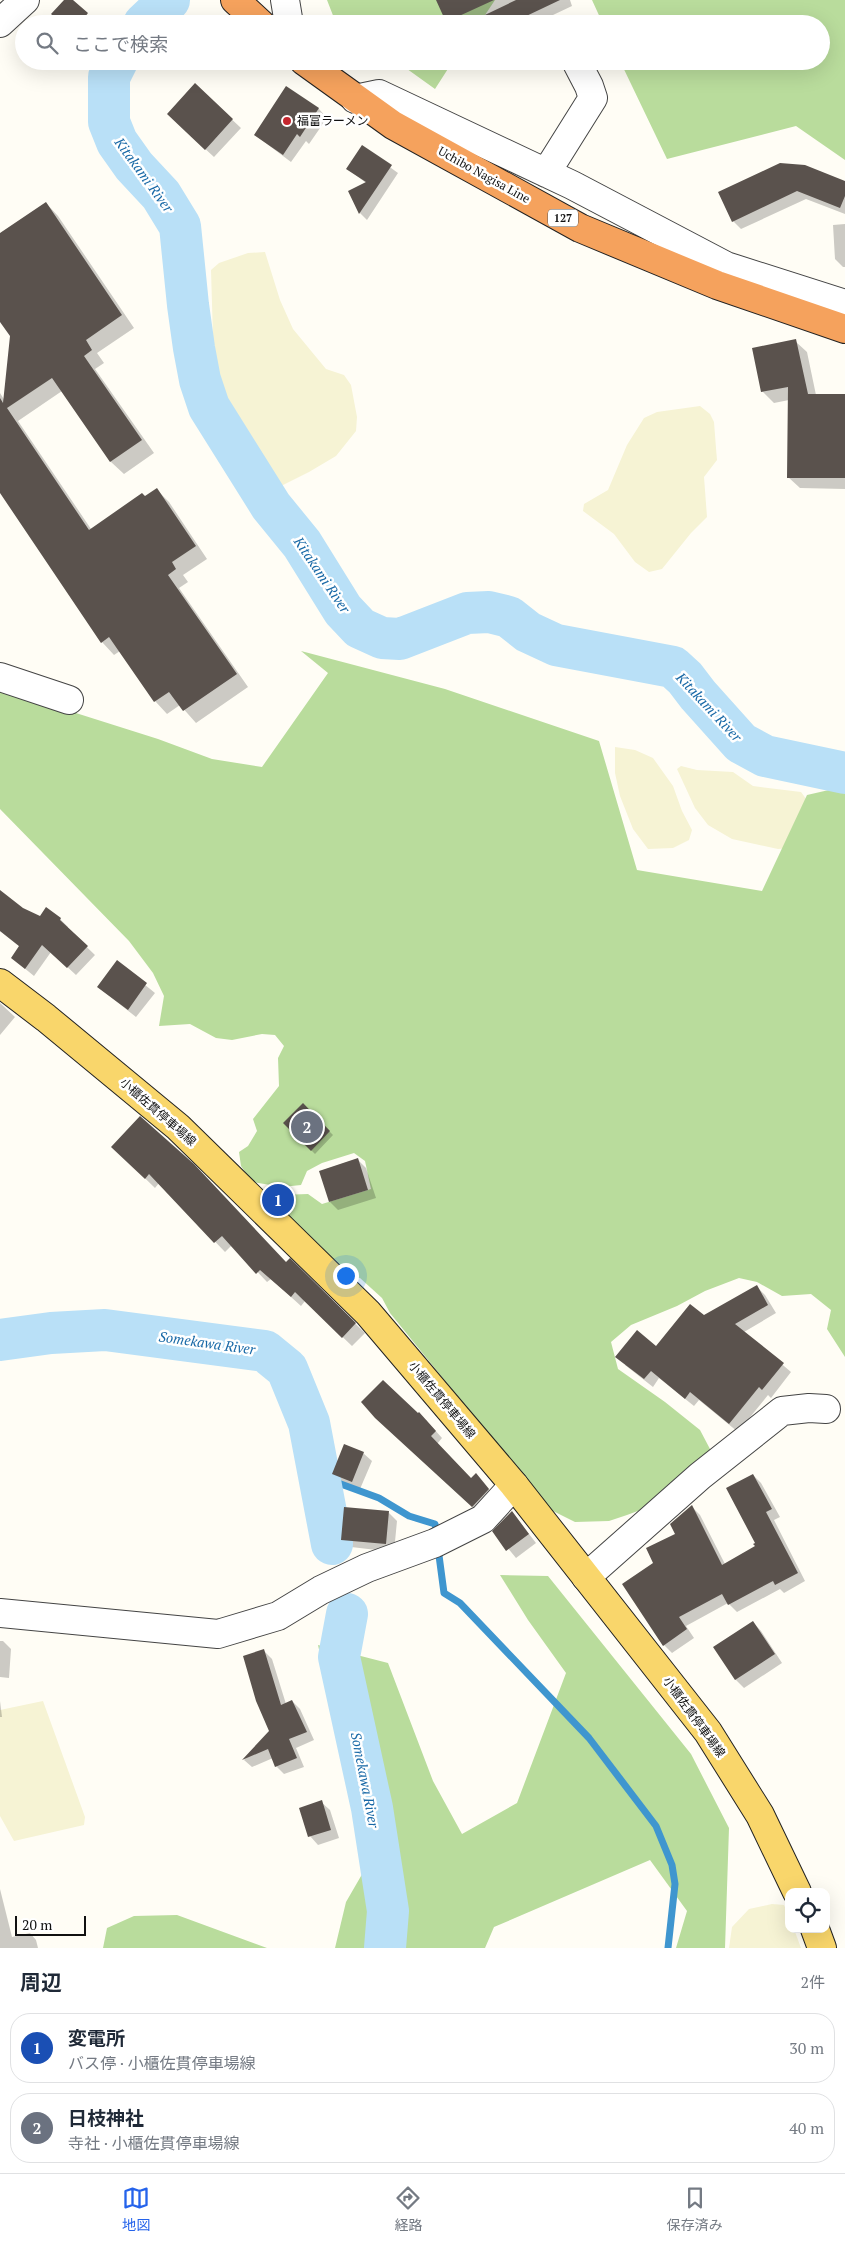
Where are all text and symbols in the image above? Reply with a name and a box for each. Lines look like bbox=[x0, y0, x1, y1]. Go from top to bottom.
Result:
search box bbox=[15, 15, 830, 70]
icon: search bbox=[33, 29, 61, 57]
text: ここで検索 bbox=[73, 31, 168, 56]
place label: 福富ラーメン bbox=[297, 113, 369, 128]
marker: 福富ラーメン bbox=[281, 115, 293, 127]
water label: Kitakami River bbox=[110, 133, 178, 216]
street label: Uchibo Nagisa Line bbox=[436, 143, 533, 206]
road number: 127 bbox=[548, 210, 578, 227]
water label: Kitakami River bbox=[289, 532, 355, 617]
water label: Kitakami River bbox=[672, 667, 747, 746]
street label: 小櫃佐貫停車場線 bbox=[117, 1074, 199, 1149]
pin: 2 bbox=[291, 1108, 323, 1146]
pin: 1 bbox=[262, 1181, 294, 1219]
your location bbox=[333, 1263, 359, 1289]
water label: Somekawa River bbox=[158, 1326, 257, 1359]
street label: 小櫃佐貫停車場線 bbox=[406, 1358, 479, 1441]
street label: 小櫃佐貫停車場線 bbox=[660, 1673, 729, 1760]
water label: Somekawa River bbox=[347, 1730, 384, 1830]
map controls bbox=[785, 1888, 830, 1933]
button: locate bbox=[785, 1888, 830, 1933]
scale bar bbox=[15, 1913, 86, 1936]
text: 20 m bbox=[22, 1915, 52, 1934]
text: 周辺 bbox=[20, 1968, 62, 1996]
text: 2件 bbox=[800, 1971, 825, 1993]
text: 変電所 bbox=[68, 2025, 125, 2050]
text: 1 bbox=[32, 2037, 42, 2059]
text: 30 m bbox=[789, 2037, 824, 2059]
text: バス停 · 小櫃佐貫停車場線 bbox=[68, 2052, 256, 2074]
text: 日枝神社 bbox=[68, 2105, 144, 2130]
text: 2 bbox=[32, 2117, 42, 2139]
text: 40 m bbox=[789, 2117, 824, 2139]
text: 寺社 · 小櫃佐貫停車場線 bbox=[68, 2132, 240, 2154]
tab: 地図 bbox=[122, 2184, 150, 2234]
tab: 経路 bbox=[394, 2184, 422, 2234]
tab: 保存済み bbox=[667, 2184, 723, 2234]

